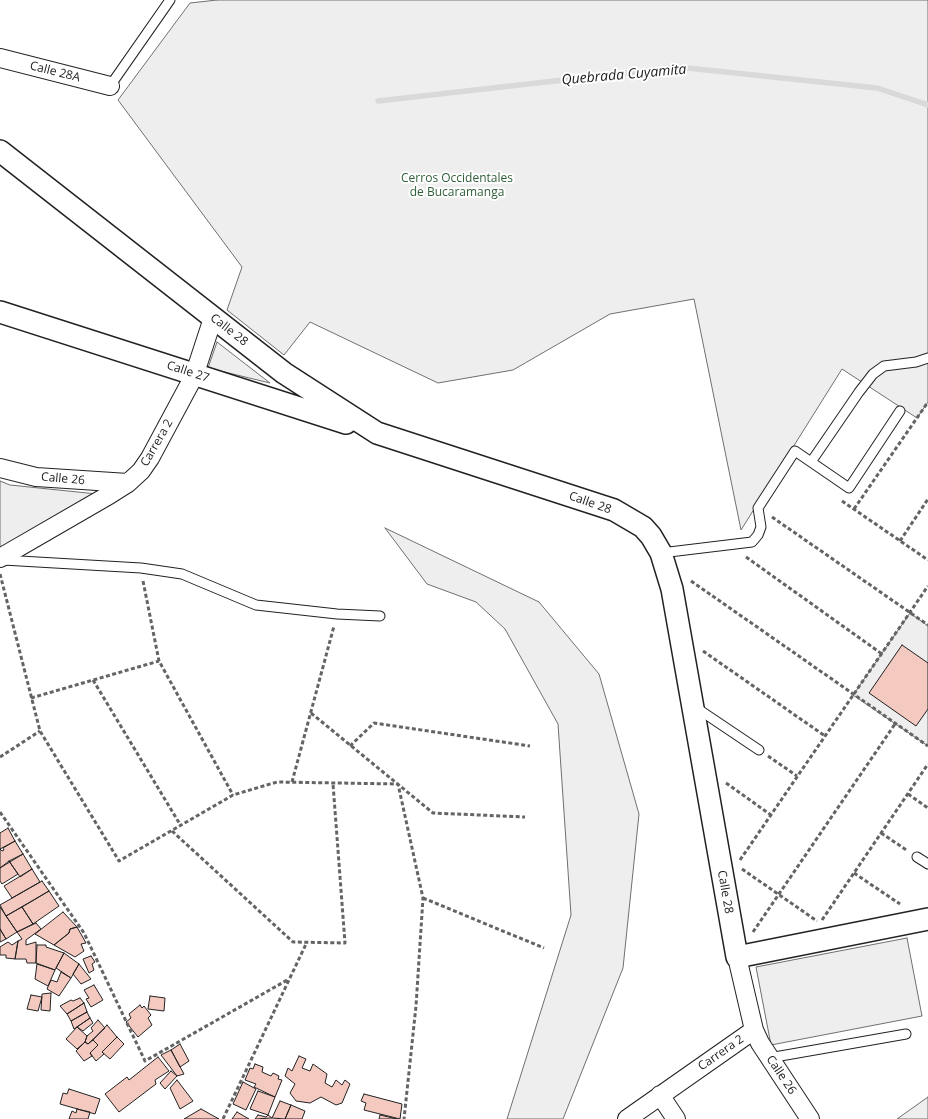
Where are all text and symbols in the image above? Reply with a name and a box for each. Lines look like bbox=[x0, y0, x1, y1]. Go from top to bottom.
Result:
street label: Calle 28A bbox=[28, 59, 82, 85]
water label: Quebrada Cuyamita bbox=[561, 61, 687, 89]
park label: Cerros Occidentales de Bucaramanga bbox=[401, 172, 513, 200]
street label: Calle 28 bbox=[207, 311, 251, 349]
street label: Calle 27 bbox=[165, 358, 211, 386]
street label: Carrera 2 bbox=[138, 417, 176, 469]
street label: Calle 26 bbox=[41, 470, 85, 488]
street label: Calle 28 bbox=[567, 489, 613, 517]
street label: Calle 28 bbox=[714, 869, 736, 915]
street label: Carrera 2 bbox=[695, 1032, 747, 1074]
street label: Calle 26 bbox=[763, 1053, 799, 1097]

